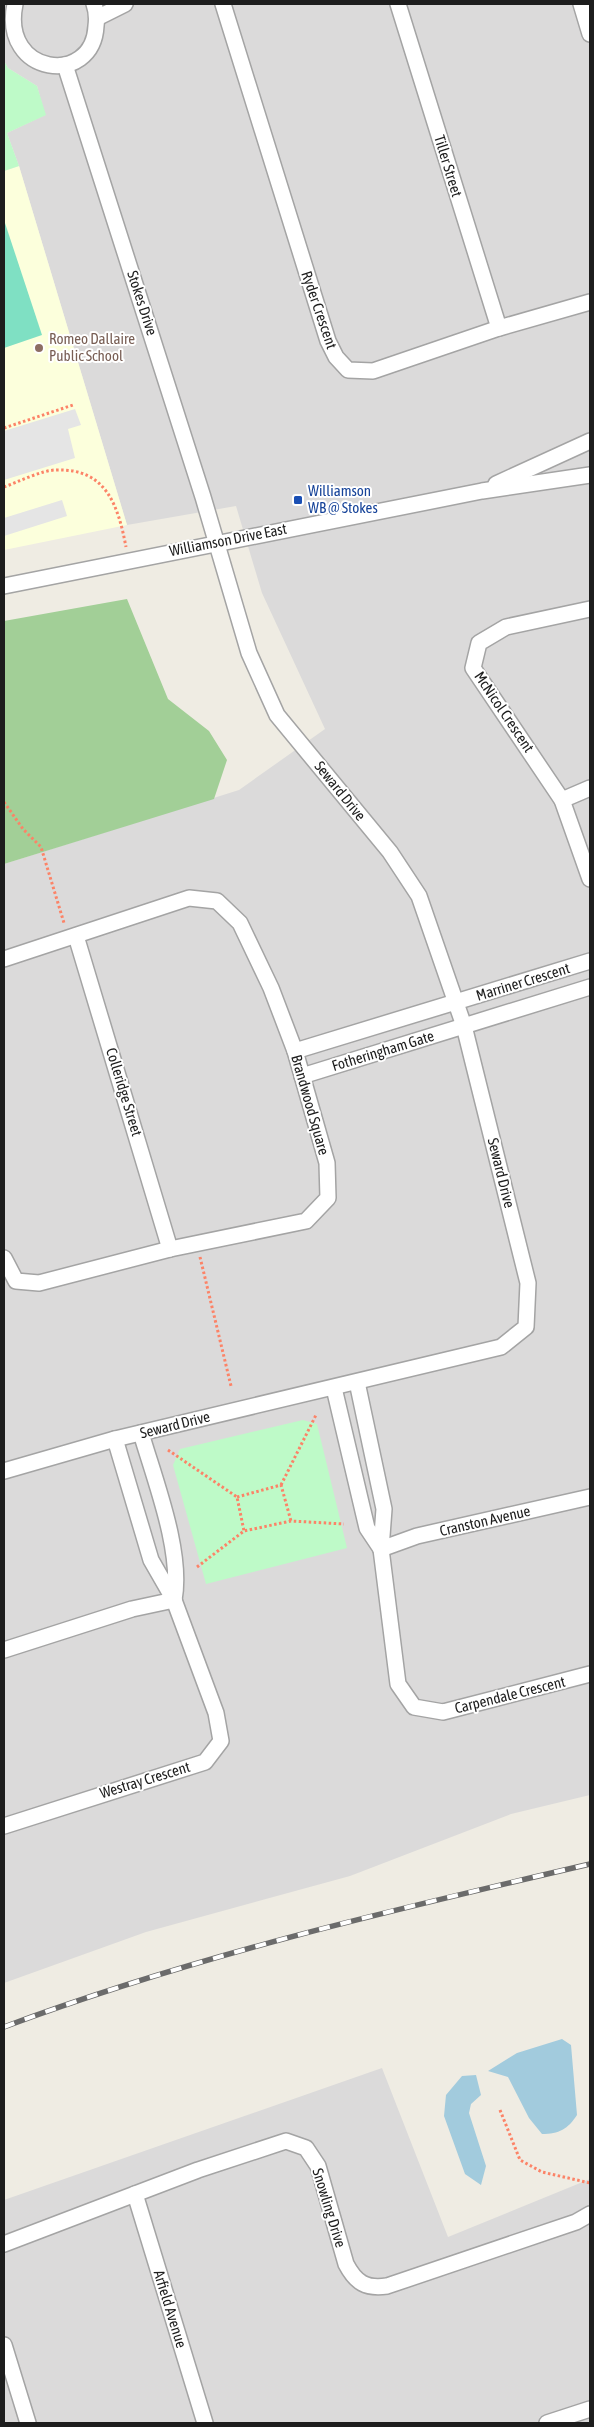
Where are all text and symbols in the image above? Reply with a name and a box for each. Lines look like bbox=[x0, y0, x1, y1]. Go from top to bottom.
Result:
street label: Tiller Street bbox=[431, 133, 466, 199]
street label: Stokes Drive bbox=[124, 268, 161, 338]
street label: Ryder Crescent bbox=[298, 269, 341, 351]
place label: Romeo Dallaire Public School bbox=[49, 330, 135, 364]
marker: Romeo Dallaire Public School bbox=[33, 342, 45, 354]
place label: Williamson WB @ Stokes bbox=[308, 482, 378, 516]
marker: Williamson WB @ Stokes bbox=[292, 494, 304, 506]
street label: Williamson Drive East bbox=[168, 520, 288, 559]
street label: McNicol Crescent bbox=[471, 668, 538, 755]
street label: Seward Drive bbox=[311, 758, 370, 824]
street label: Marriner Crescent bbox=[474, 959, 572, 1004]
street label: Fotheringham Gate bbox=[330, 1027, 436, 1074]
street label: Colleridge Street bbox=[103, 1046, 146, 1138]
street label: Brandwood Square bbox=[288, 1053, 333, 1157]
street label: Seward Drive bbox=[485, 1136, 518, 1210]
street label: Seward Drive bbox=[138, 1408, 212, 1441]
street label: Cranston Avenue bbox=[438, 1502, 532, 1539]
street label: Carpendale Crescent bbox=[453, 1673, 567, 1716]
street label: Westray Crescent bbox=[98, 1758, 192, 1801]
street label: Snowling Drive bbox=[309, 2166, 350, 2250]
street label: Arfield Avenue bbox=[151, 2268, 190, 2350]

